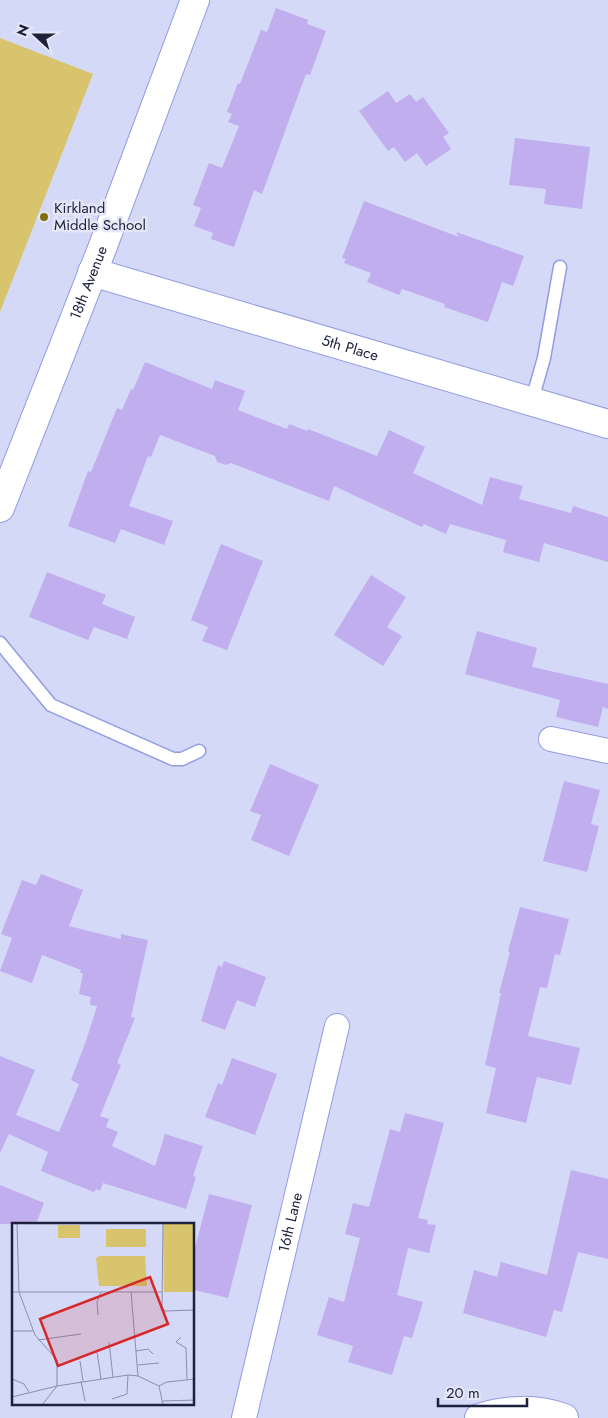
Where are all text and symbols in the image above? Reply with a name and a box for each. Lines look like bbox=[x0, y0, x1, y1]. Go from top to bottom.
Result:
north arrow bbox=[10, 10, 60, 60]
text: N bbox=[12, 22, 34, 39]
place label: Kirkland Middle School bbox=[54, 197, 146, 236]
marker: Kirkland Middle School bbox=[38, 211, 50, 223]
street label: 18th Avenue bbox=[64, 242, 113, 323]
street label: 5th Place bbox=[319, 329, 381, 367]
street label: 16th Lane bbox=[273, 1190, 308, 1255]
inset map bbox=[12, 1223, 195, 1406]
scale bar bbox=[438, 1376, 527, 1408]
text: 20 m bbox=[446, 1382, 480, 1404]

